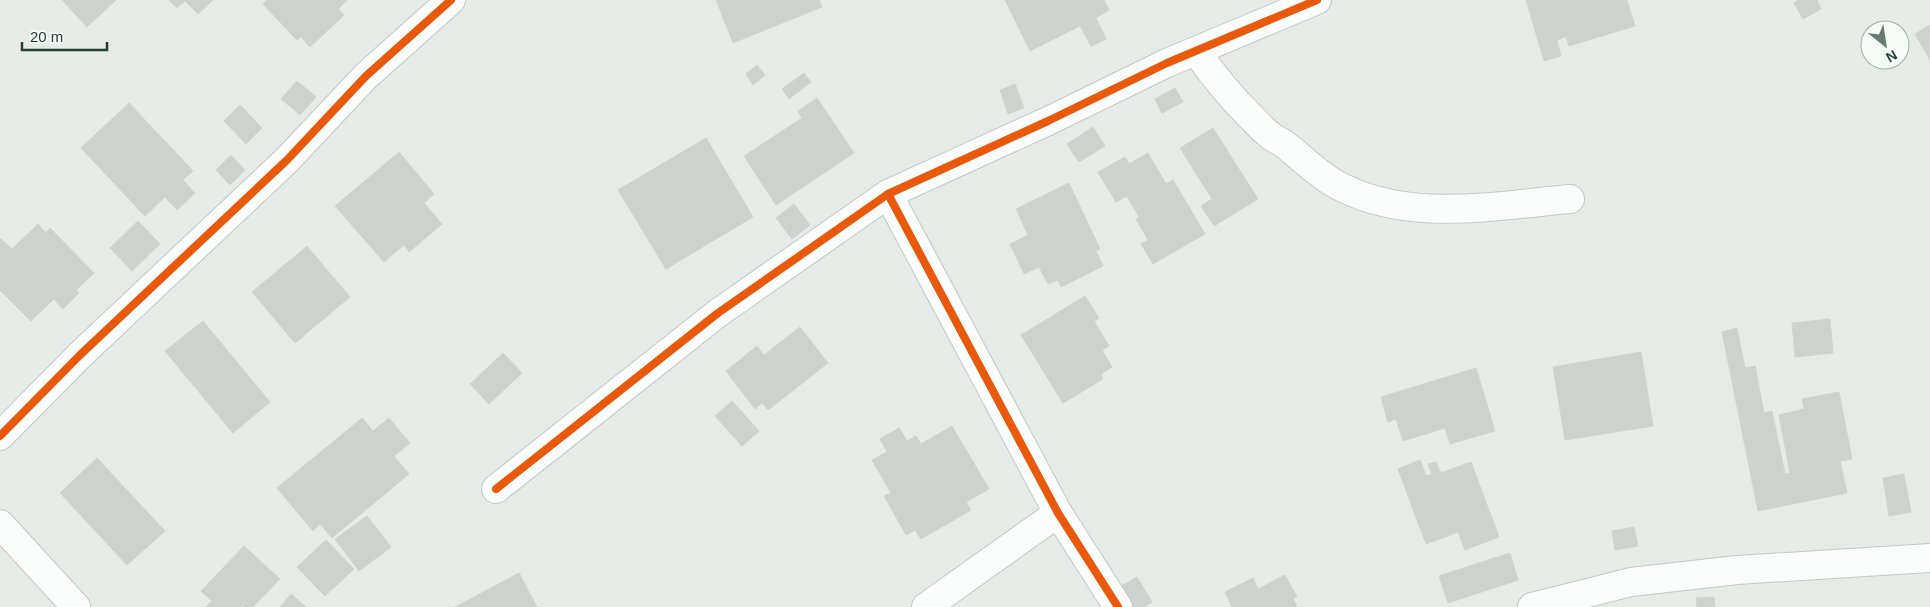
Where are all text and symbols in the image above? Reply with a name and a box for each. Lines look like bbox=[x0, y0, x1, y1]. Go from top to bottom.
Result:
scale bar bbox=[22, 20, 108, 52]
north arrow bbox=[1860, 20, 1910, 70]
text: 20 m bbox=[30, 28, 63, 45]
text: N bbox=[1883, 47, 1900, 66]

